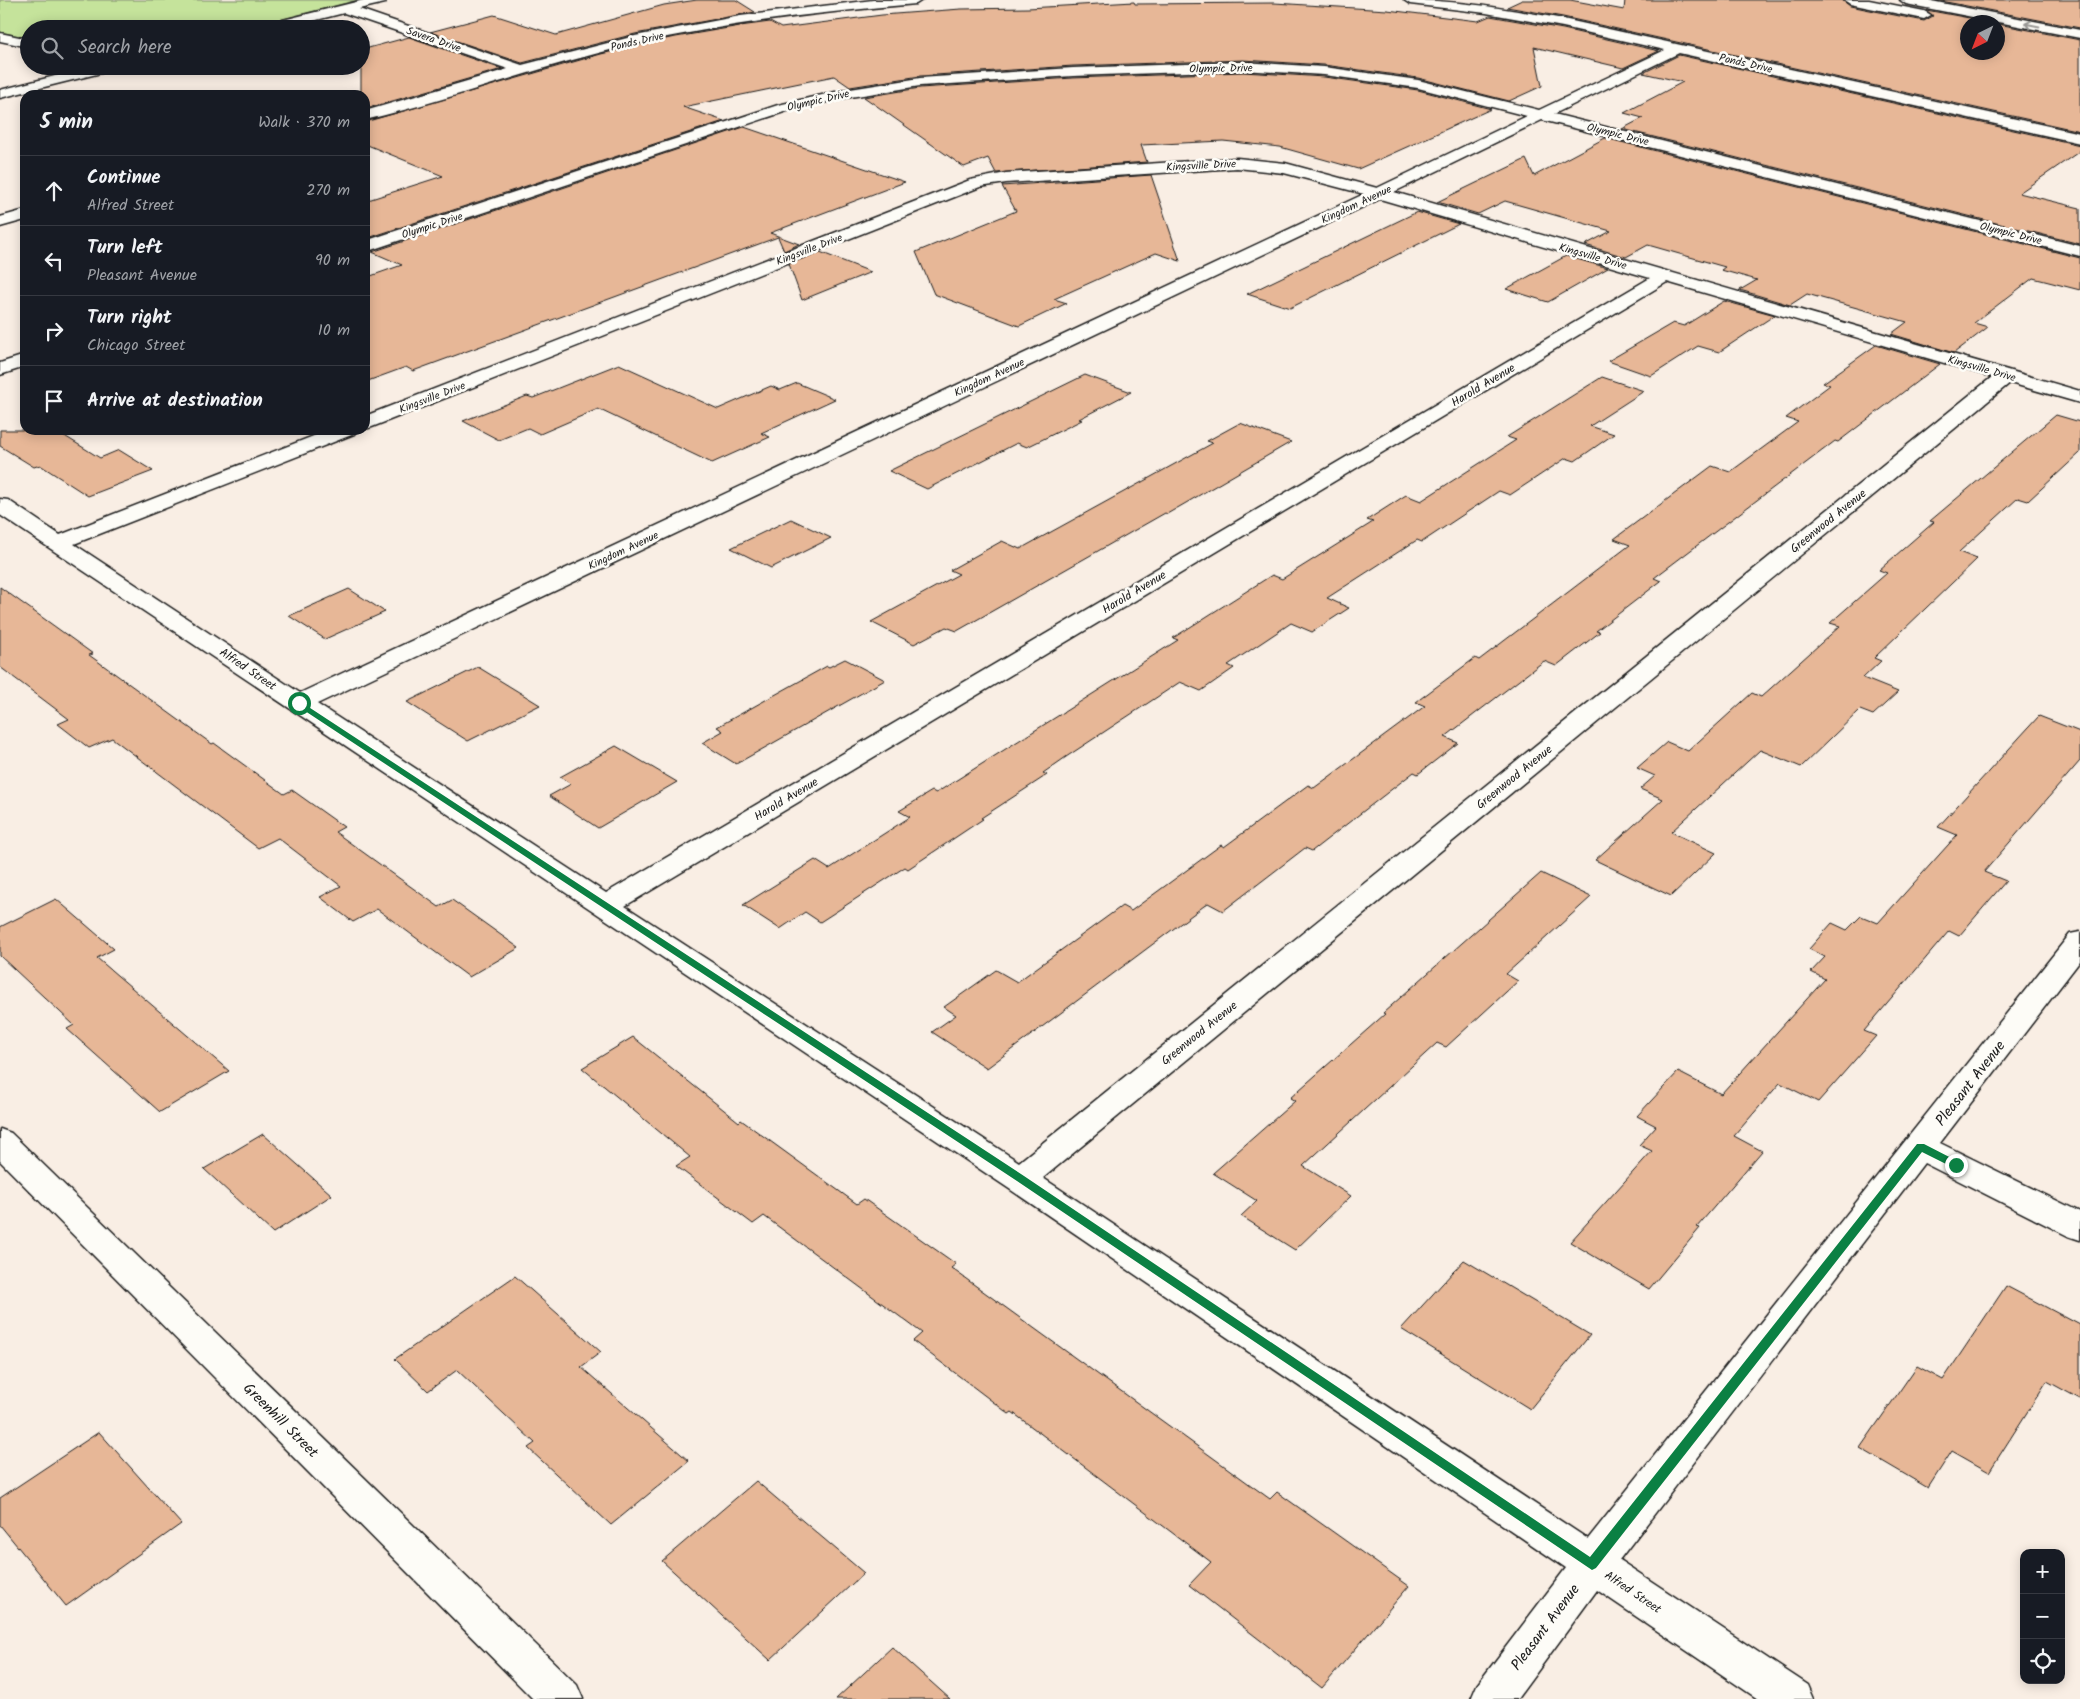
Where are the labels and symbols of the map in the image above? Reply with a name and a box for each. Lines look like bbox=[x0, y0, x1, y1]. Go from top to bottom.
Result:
north arrow bbox=[1960, 15, 2005, 60]
one-way arrow bbox=[2025, 20, 2041, 29]
street label: Savera Drive bbox=[404, 22, 463, 58]
street label: Ponds Drive bbox=[609, 27, 666, 57]
street label: Ponds Drive bbox=[1717, 49, 1774, 79]
street label: Olympic Drive bbox=[1189, 59, 1253, 79]
street label: Olympic Drive bbox=[785, 85, 851, 117]
street label: Olympic Drive bbox=[1585, 119, 1651, 151]
street label: Kingsville Drive bbox=[1166, 155, 1236, 177]
street label: Kingdom Avenue bbox=[1318, 181, 1395, 229]
street label: Olympic Drive bbox=[399, 208, 465, 244]
street label: Olympic Drive bbox=[1978, 218, 2044, 250]
street label: Kingsville Drive bbox=[774, 229, 845, 271]
street label: Kingsville Drive bbox=[1557, 239, 1629, 275]
street label: Kingsville Drive bbox=[1946, 351, 2018, 387]
street label: Kingdom Avenue bbox=[951, 354, 1028, 402]
street label: Harold Avenue bbox=[1447, 358, 1520, 412]
street label: Kingsville Drive bbox=[397, 377, 468, 419]
street label: Greenwood Avenue bbox=[1786, 484, 1871, 558]
street label: Kingdom Avenue bbox=[585, 527, 662, 575]
street label: Harold Avenue bbox=[1098, 565, 1171, 619]
street label: Alfred Street bbox=[215, 643, 280, 696]
route start bbox=[288, 692, 311, 715]
street label: Greenwood Avenue bbox=[1472, 740, 1557, 814]
street label: Harold Avenue bbox=[750, 772, 823, 826]
street label: Greenwood Avenue bbox=[1157, 996, 1242, 1070]
street label: Pleasant Avenue bbox=[1930, 1035, 2012, 1132]
route end bbox=[1945, 1154, 1968, 1177]
street label: Greenhill Street bbox=[237, 1377, 324, 1464]
street label: Alfred Street bbox=[1600, 1566, 1665, 1619]
street label: Pleasant Avenue bbox=[1505, 1579, 1587, 1676]

